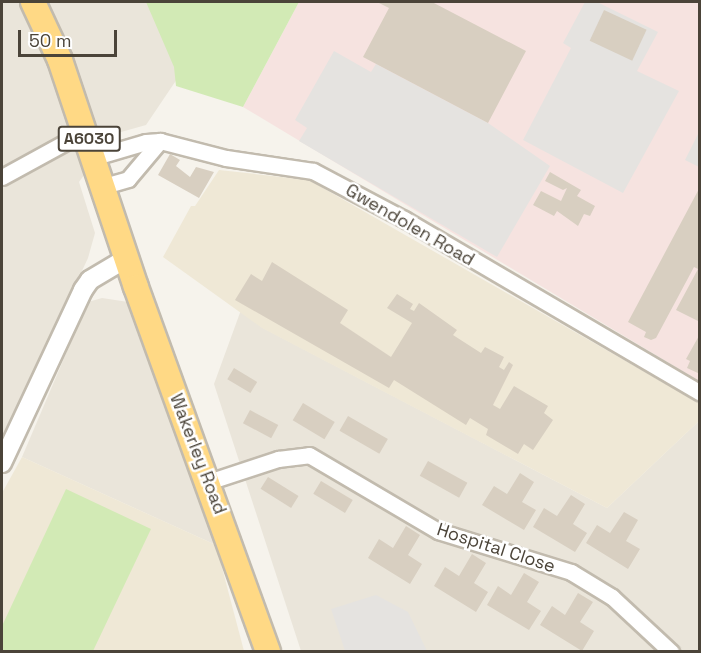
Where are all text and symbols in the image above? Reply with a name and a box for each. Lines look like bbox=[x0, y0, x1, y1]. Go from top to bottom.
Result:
scale bar bbox=[21, 18, 120, 56]
text: 50 m bbox=[29, 29, 71, 52]
road number: A6030 bbox=[58, 126, 121, 152]
street label: Gwendolen Road bbox=[342, 179, 478, 271]
street label: Wakerley Road bbox=[165, 391, 231, 517]
street label: Hospital Close bbox=[434, 519, 558, 577]

